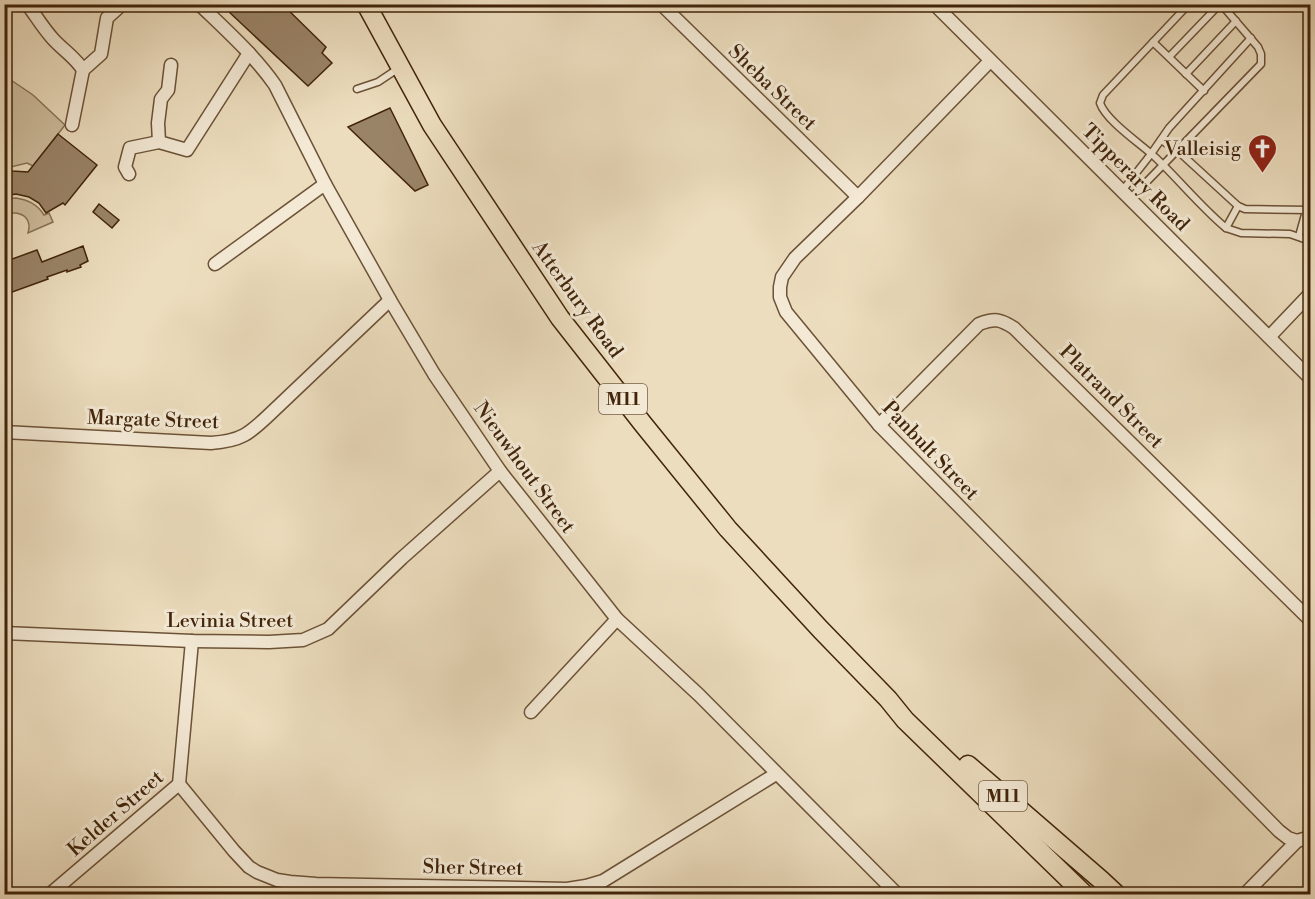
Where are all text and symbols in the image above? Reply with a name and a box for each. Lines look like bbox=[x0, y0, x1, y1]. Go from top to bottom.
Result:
street label: Sheba Street bbox=[722, 40, 821, 136]
street label: Tipperary Road bbox=[1076, 119, 1194, 238]
church icon: Valleisig bbox=[1246, 132, 1278, 174]
place label: Valleisig bbox=[1163, 137, 1242, 162]
street label: Atterbury Road bbox=[525, 236, 628, 364]
street label: Platrand Street bbox=[1054, 340, 1168, 454]
road number: M11 bbox=[599, 384, 647, 414]
street label: Panbult Street bbox=[876, 396, 984, 506]
street label: Nieuwhout Street bbox=[468, 397, 580, 539]
street label: Margate Street bbox=[86, 406, 219, 435]
street label: Levinia Street bbox=[167, 609, 293, 634]
street label: Kelder Street bbox=[63, 766, 169, 863]
road number: M11 bbox=[979, 781, 1027, 811]
street label: Sher Street bbox=[422, 855, 523, 882]

